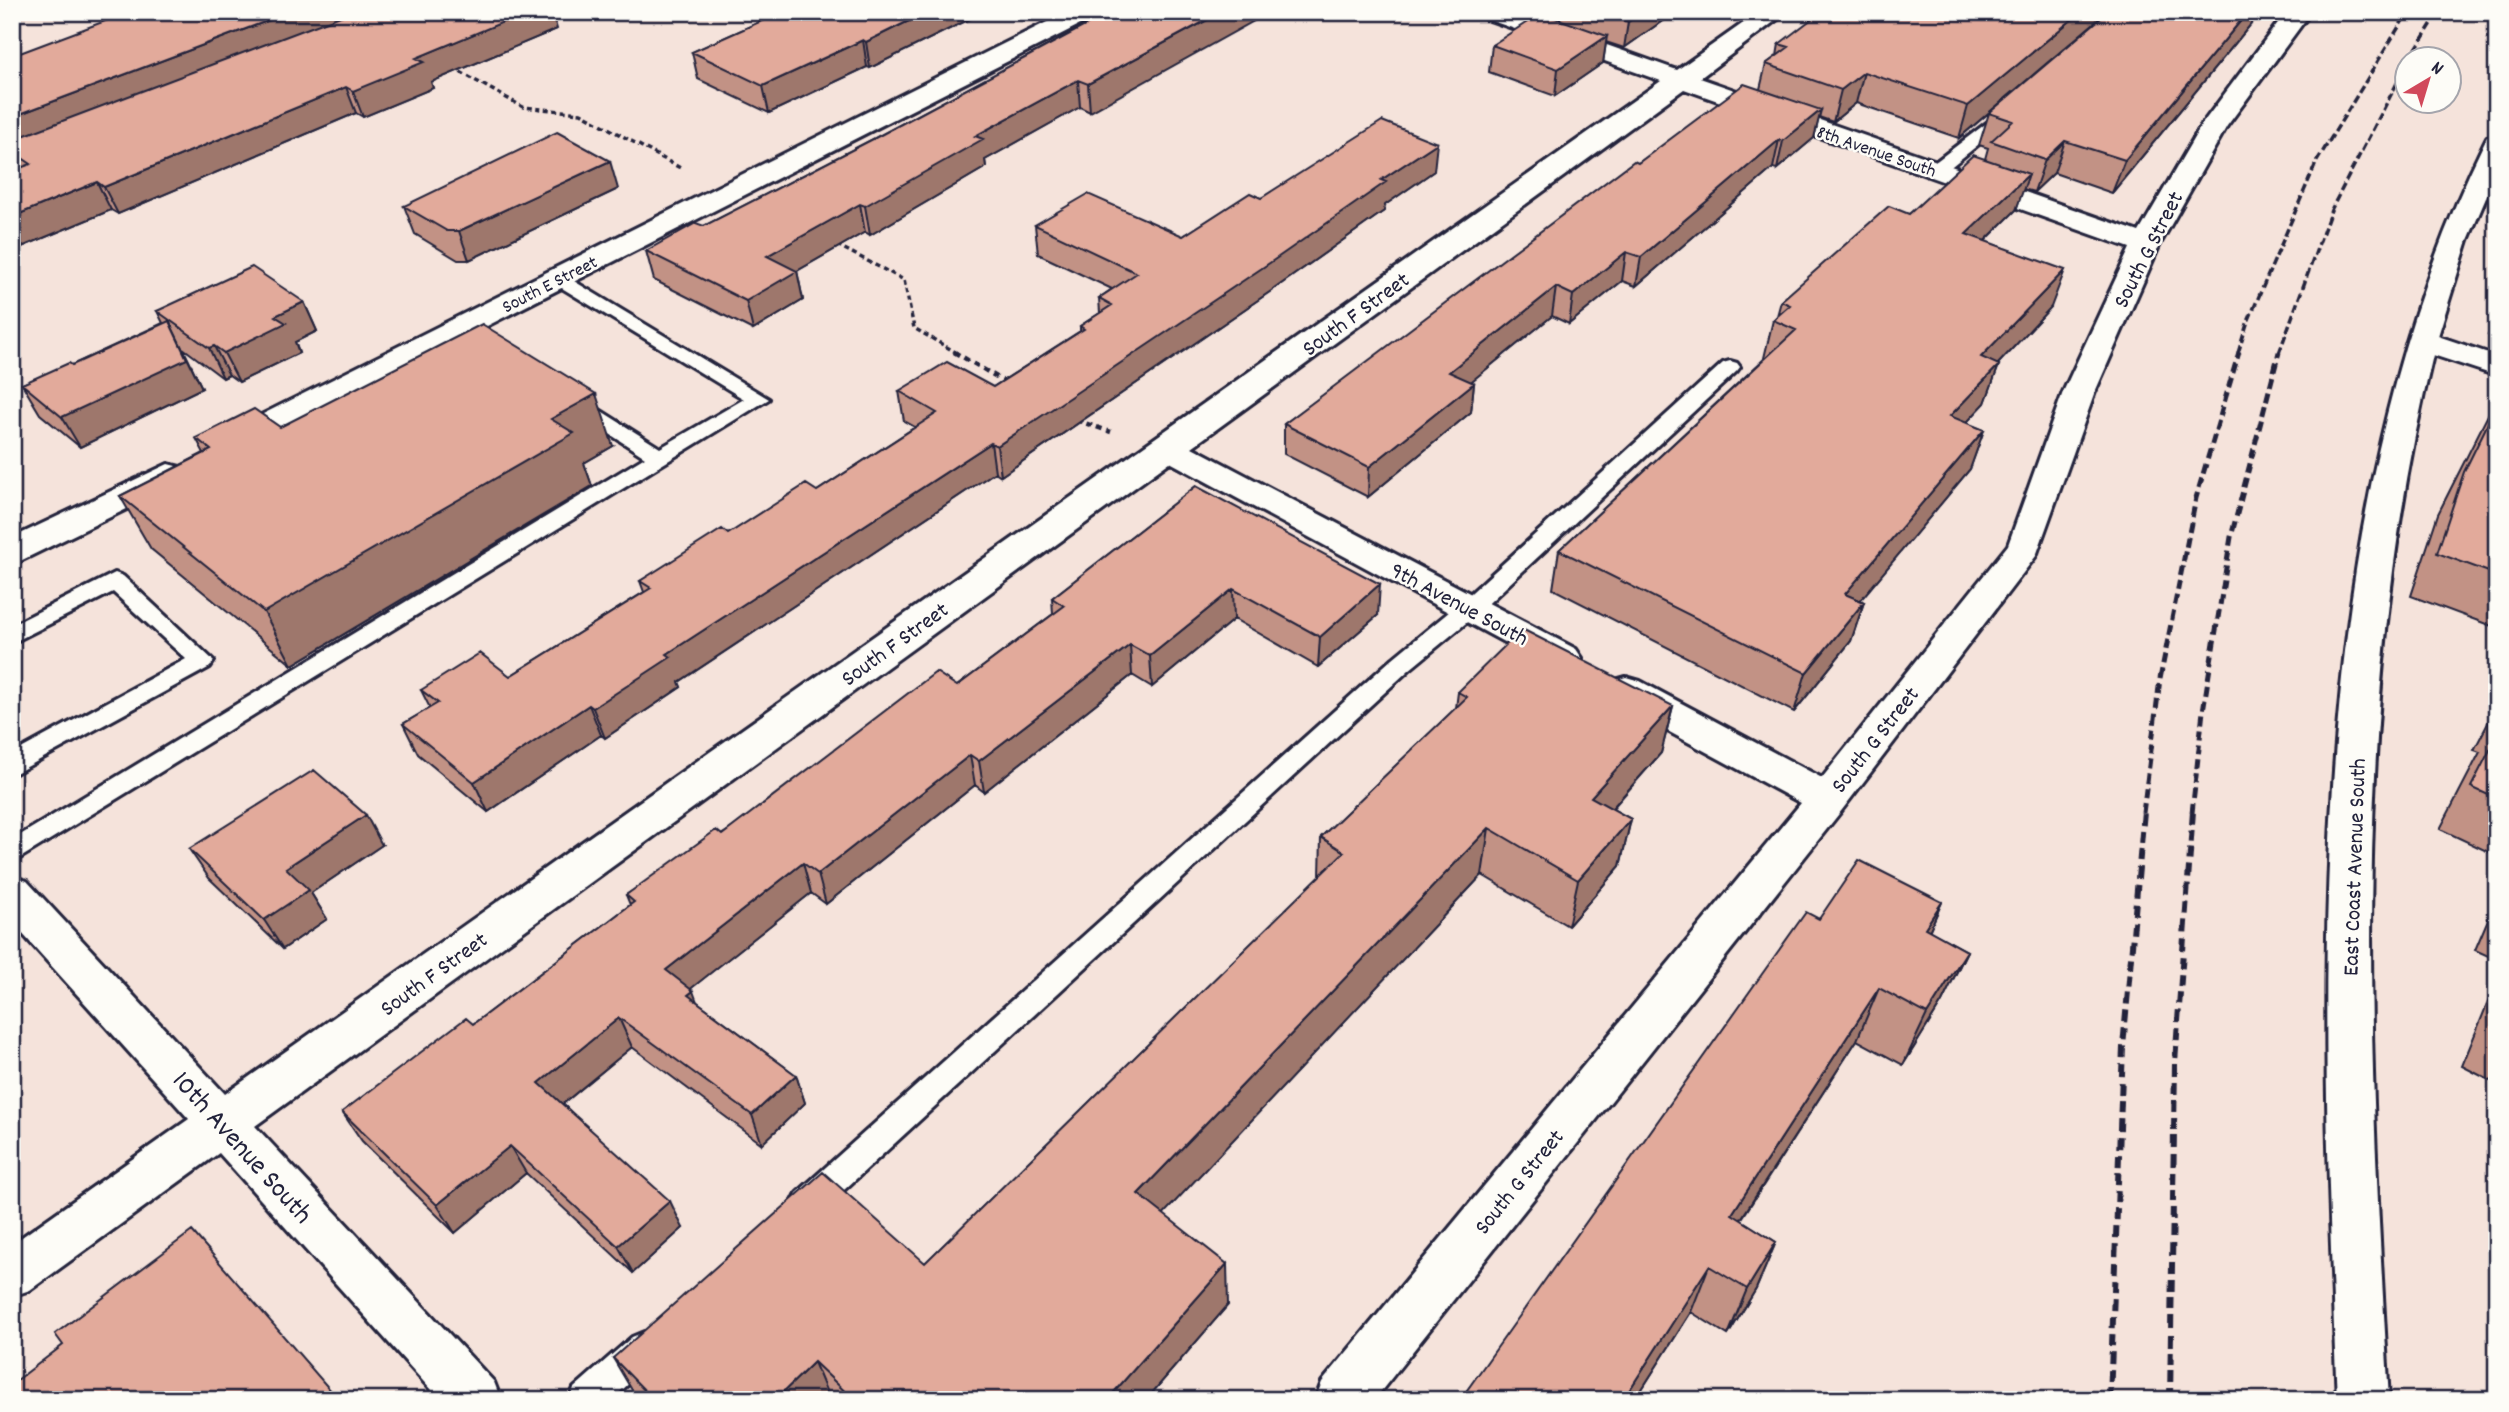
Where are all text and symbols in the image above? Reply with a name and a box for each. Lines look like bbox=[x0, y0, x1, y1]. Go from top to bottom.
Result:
north arrow bbox=[2394, 46, 2464, 116]
text: N bbox=[2424, 56, 2448, 83]
street label: 8th Avenue South bbox=[1812, 120, 1939, 186]
street label: South G Street bbox=[2107, 186, 2194, 315]
street label: South E Street bbox=[498, 250, 603, 322]
street label: South F Street bbox=[1296, 265, 1418, 366]
street label: 9th Avenue South bbox=[1383, 556, 1533, 656]
street label: South F Street bbox=[835, 595, 957, 696]
street label: South G Street bbox=[1825, 681, 1929, 801]
street label: East Coast Avenue South bbox=[2336, 758, 2377, 977]
street label: South F Street bbox=[374, 925, 496, 1026]
street label: 10th Avenue South bbox=[161, 1064, 320, 1235]
street label: South G Street bbox=[1468, 1123, 1574, 1243]

